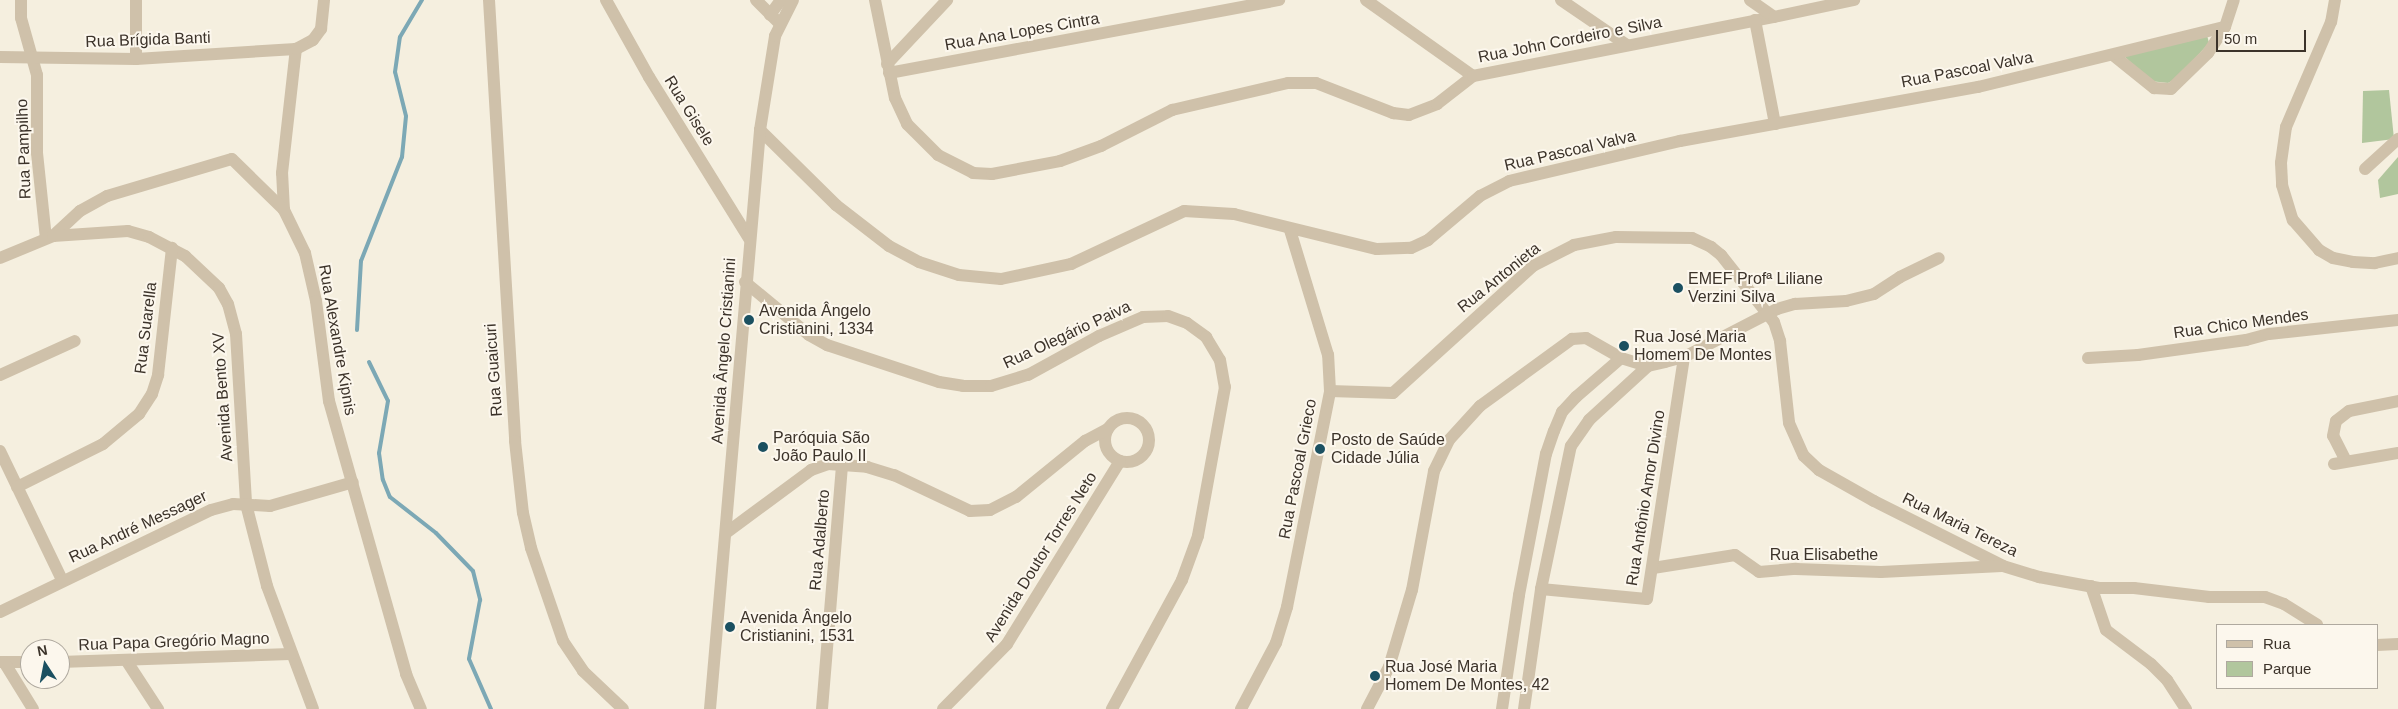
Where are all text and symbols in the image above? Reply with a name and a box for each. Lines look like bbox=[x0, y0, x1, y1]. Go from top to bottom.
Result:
street label: Rua Ana Lopes Cintra bbox=[943, 9, 1101, 55]
street label: Rua John Cordeiro e Silva bbox=[1477, 13, 1663, 67]
scale bar bbox=[2218, 20, 2308, 52]
street label: Rua Brígida Banti bbox=[85, 28, 211, 52]
text: 50 m bbox=[2224, 30, 2257, 47]
street label: Rua Pascoal Valva bbox=[1899, 48, 2035, 92]
street label: Rua Gisele bbox=[660, 72, 718, 150]
street label: Rua Pampilho bbox=[13, 98, 35, 200]
street label: Rua Pascoal Valva bbox=[1503, 127, 1637, 175]
street label: Rua Antonieta bbox=[1454, 239, 1544, 317]
street label: Avenida Ângelo Cristianini bbox=[708, 257, 740, 445]
street label: Rua Alexandre Kipnis bbox=[314, 263, 360, 417]
place label: EMEF Profª Liliane Verzini Silva bbox=[1688, 269, 1823, 307]
street label: Rua Suarella bbox=[131, 281, 161, 375]
marker: EMEF Profª Liliane Verzini Silva bbox=[1672, 282, 1684, 294]
street label: Rua Olegário Paiva bbox=[1000, 297, 1134, 373]
place label: Avenida Ângelo Cristianini, 1334 bbox=[759, 301, 874, 339]
street label: Rua Chico Mendes bbox=[2172, 305, 2310, 343]
marker: Avenida Ângelo Cristianini, 1334 bbox=[743, 314, 755, 326]
street label: Rua Guaicuri bbox=[481, 323, 507, 417]
place label: Rua José Maria Homem De Montes bbox=[1634, 327, 1772, 365]
street label: Avenida Bento XV bbox=[209, 332, 237, 462]
marker: Rua José Maria Homem De Montes bbox=[1618, 340, 1630, 352]
street label: Rua Pascoal Grieco bbox=[1275, 397, 1321, 541]
street label: Rua Antônio Amor Divino bbox=[1622, 408, 1670, 588]
place label: Paróquia São João Paulo II bbox=[773, 428, 870, 466]
place label: Posto de Saúde Cidade Júlia bbox=[1331, 430, 1445, 468]
marker: Paróquia São João Paulo II bbox=[757, 441, 769, 453]
marker: Posto de Saúde Cidade Júlia bbox=[1313, 442, 1327, 456]
street label: Avenida Doutor Torres Neto bbox=[981, 468, 1101, 646]
street label: Rua André Messager bbox=[65, 486, 211, 568]
street label: Rua Adalberto bbox=[806, 488, 834, 592]
street label: Rua Maria Tereza bbox=[1899, 489, 2021, 561]
street label: Rua Elisabethe bbox=[1770, 545, 1878, 565]
place label: Avenida Ângelo Cristianini, 1531 bbox=[740, 608, 855, 646]
marker: Avenida Ângelo Cristianini, 1531 bbox=[724, 621, 736, 633]
legend bbox=[2216, 624, 2378, 689]
street label: Rua Papa Gregório Magno bbox=[78, 629, 270, 655]
text: Rua bbox=[2263, 635, 2291, 652]
north arrow bbox=[20, 639, 70, 689]
text: N bbox=[36, 641, 49, 659]
place label: Rua José Maria Homem De Montes, 42 bbox=[1385, 657, 1550, 695]
text: Parque bbox=[2263, 660, 2311, 677]
marker: Rua José Maria Homem De Montes, 42 bbox=[1369, 670, 1381, 682]

